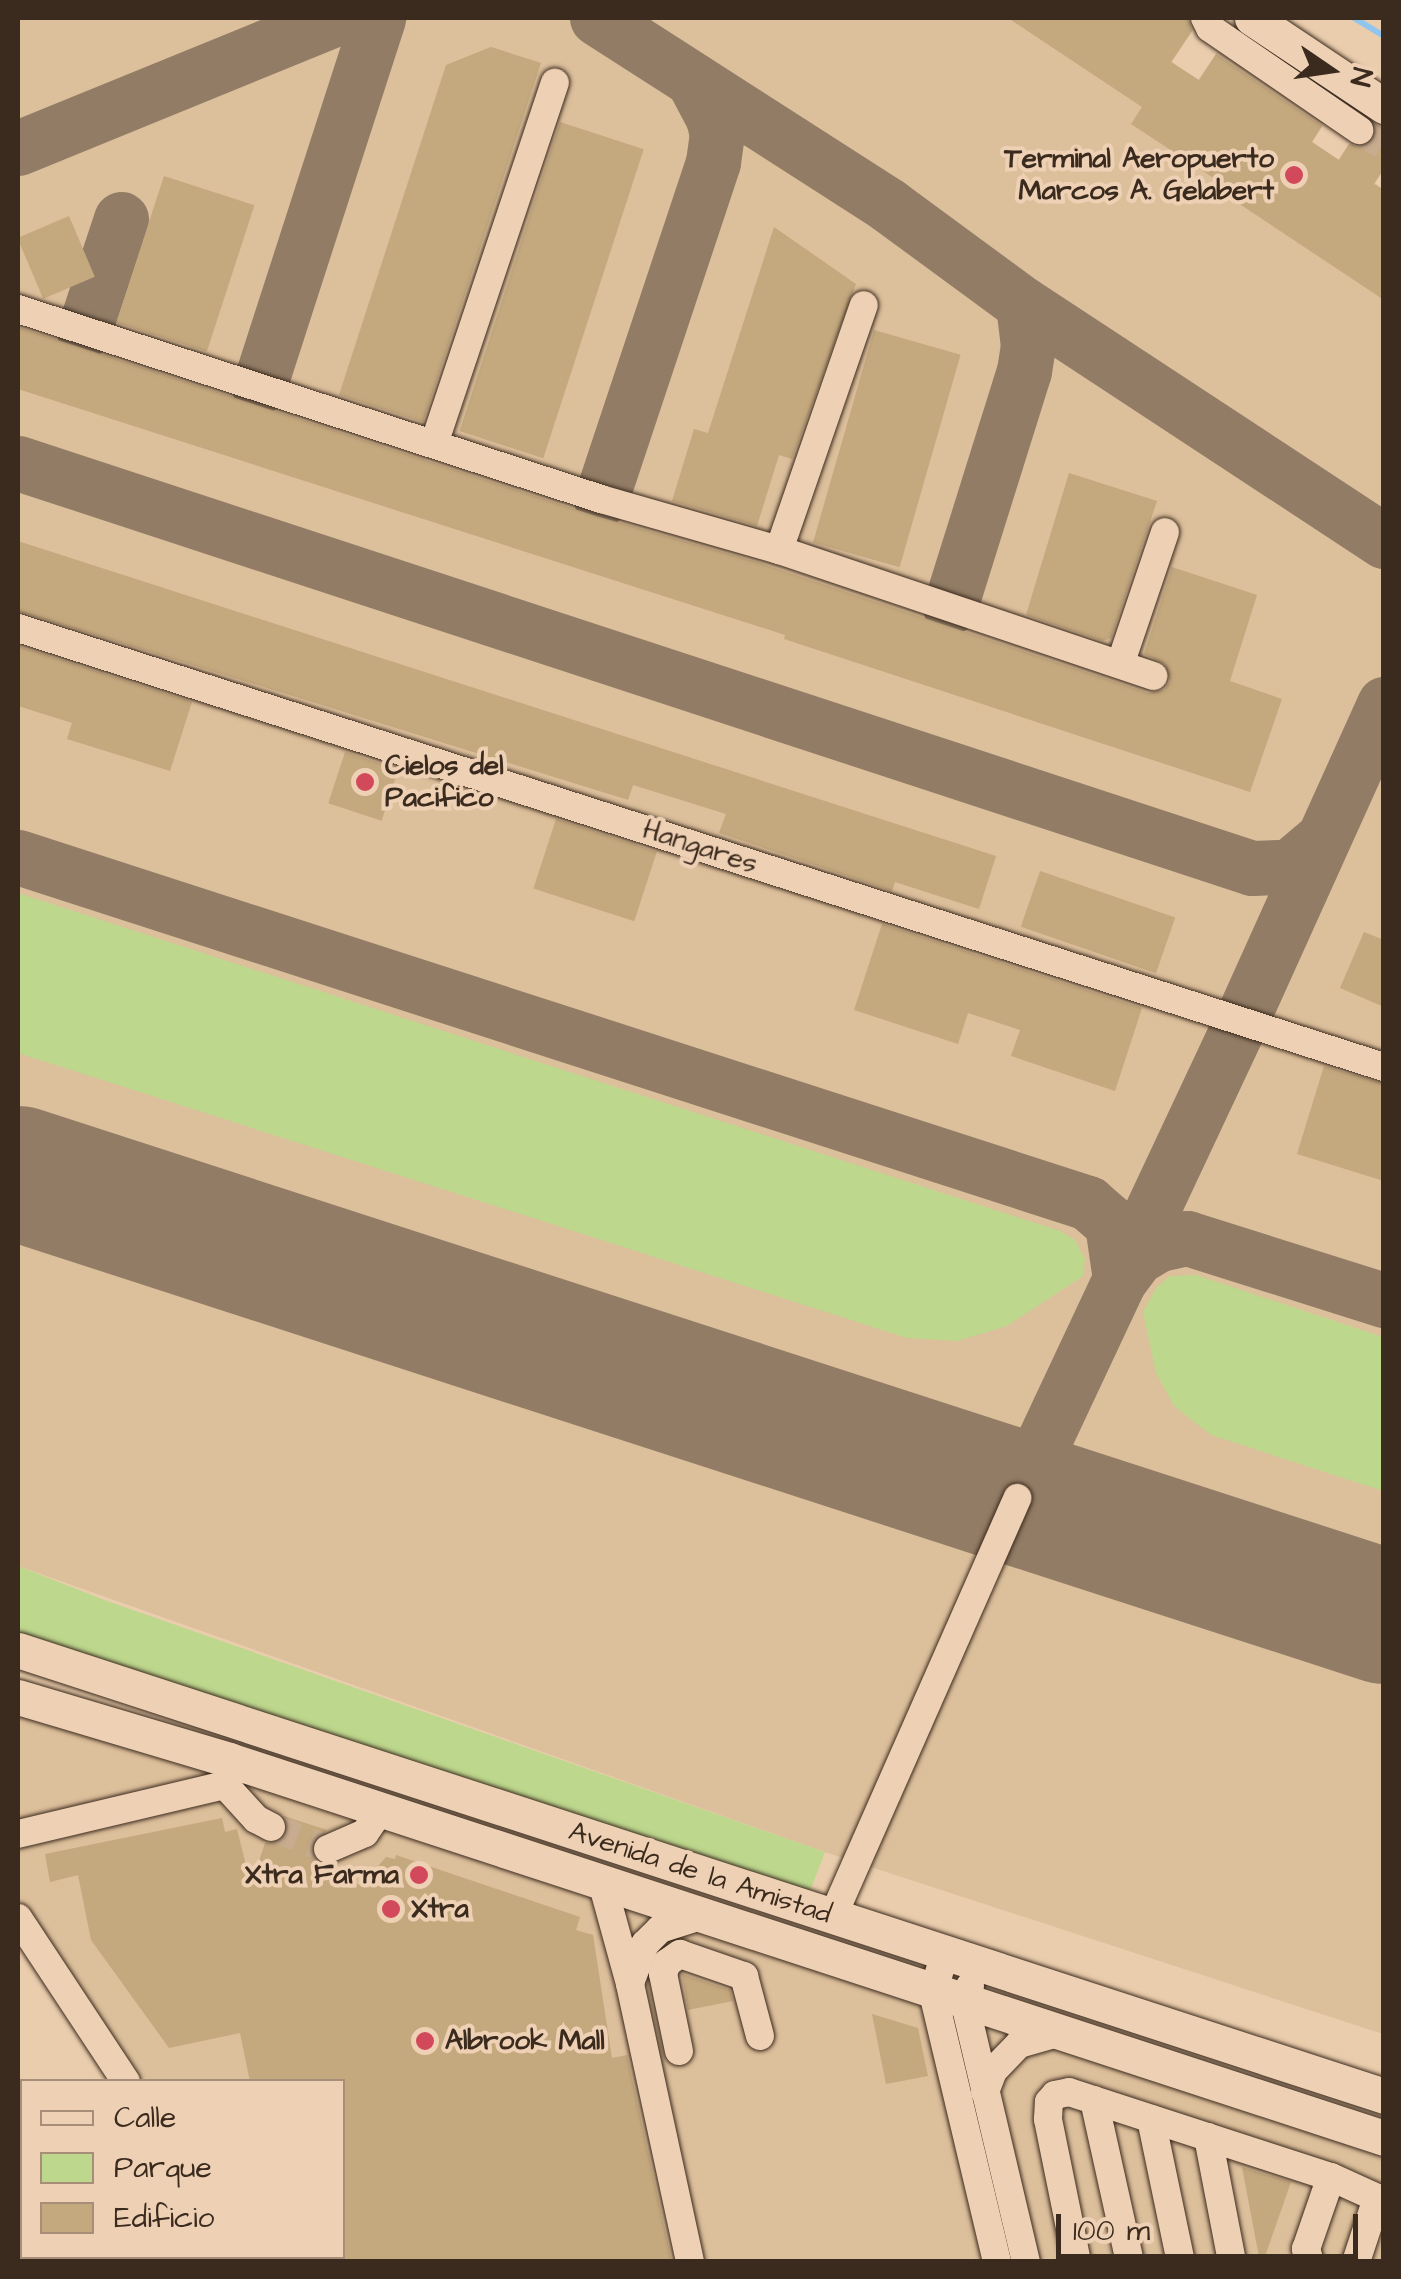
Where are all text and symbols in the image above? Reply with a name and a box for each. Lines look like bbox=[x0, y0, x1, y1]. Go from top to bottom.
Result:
north arrow bbox=[1281, 20, 1381, 120]
text: N bbox=[1340, 64, 1382, 90]
place label: Terminal Aeropuerto Marcos A. Gelabert bbox=[1004, 142, 1274, 208]
marker: Terminal Aeropuerto Marcos A. Gelabert bbox=[1283, 164, 1305, 186]
place label: Cielos del Pacifico bbox=[385, 749, 504, 815]
marker: Cielos del Pacifico bbox=[354, 771, 376, 793]
street label: Hangares bbox=[638, 813, 762, 881]
street label: Avenida de la Amistad bbox=[564, 1815, 836, 1931]
place label: Xtra Farma bbox=[245, 1858, 399, 1892]
marker: Xtra Farma bbox=[408, 1864, 430, 1886]
place label: Xtra bbox=[411, 1892, 469, 1926]
marker: Xtra bbox=[380, 1898, 402, 1920]
place label: Albrook Mall bbox=[445, 2024, 605, 2058]
marker: Albrook Mall bbox=[414, 2030, 436, 2052]
legend bbox=[20, 2079, 345, 2259]
text: Calle bbox=[114, 2097, 176, 2139]
text: Parque bbox=[114, 2147, 212, 2189]
scale bar bbox=[1061, 2194, 1364, 2256]
text: Edificio bbox=[114, 2197, 214, 2239]
text: 100 m bbox=[1073, 2210, 1150, 2252]

